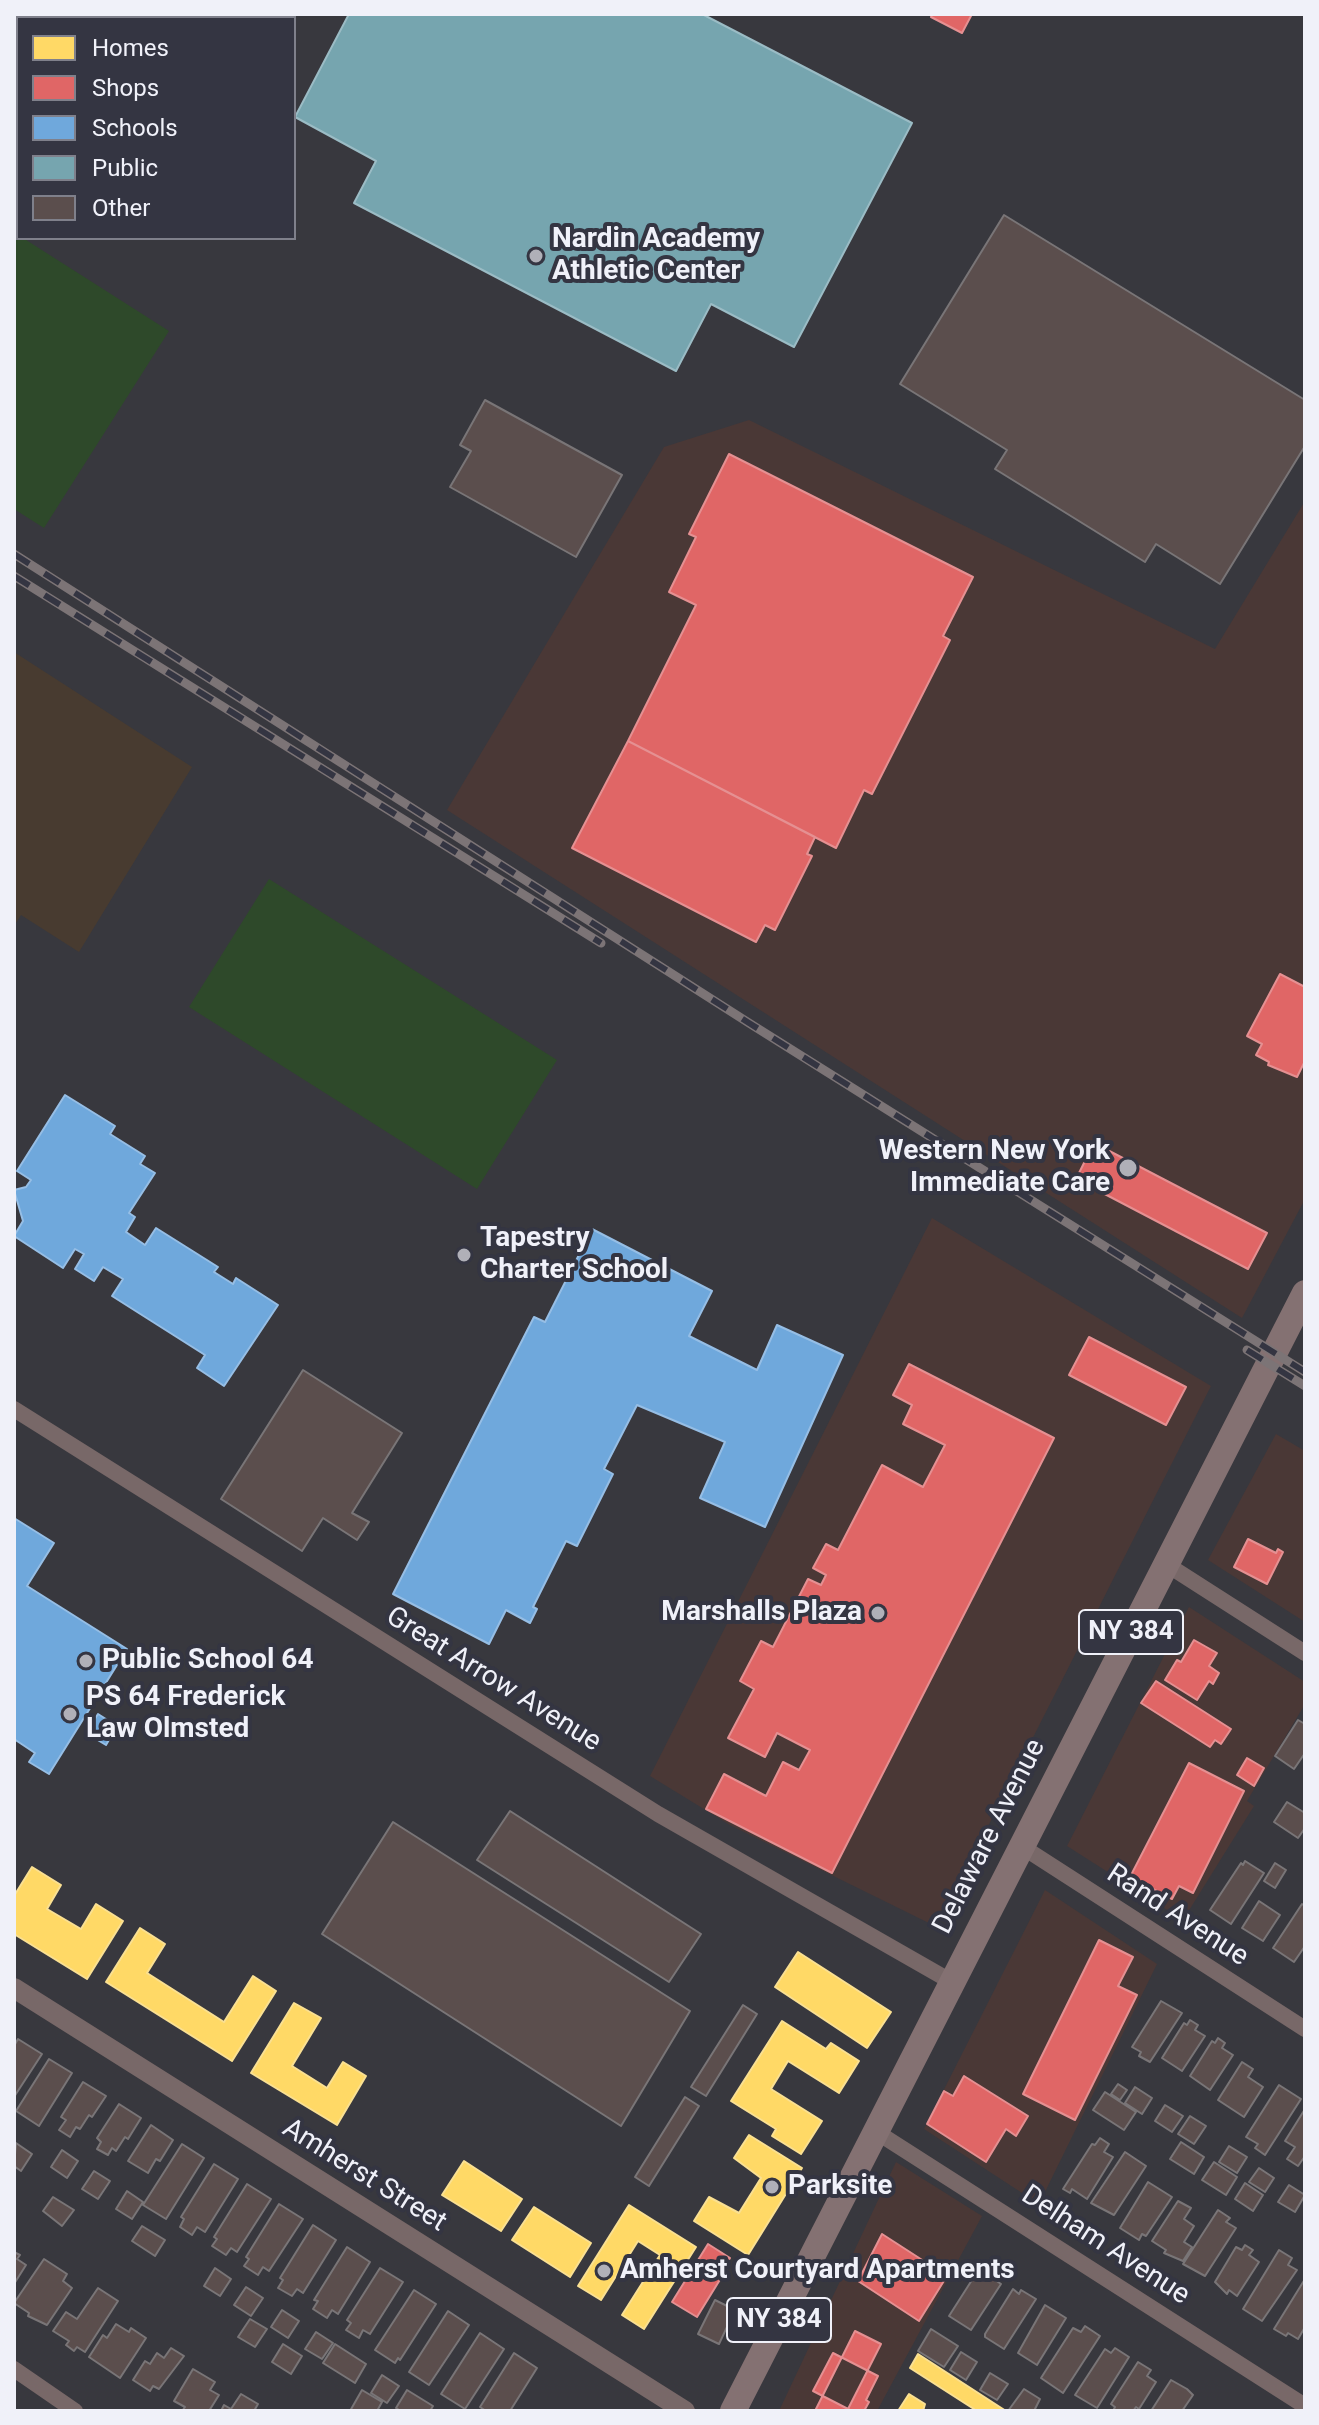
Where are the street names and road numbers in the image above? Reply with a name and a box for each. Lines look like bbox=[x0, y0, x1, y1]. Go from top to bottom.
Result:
street label: Great Arrow Avenue bbox=[379, 1600, 607, 1760]
road number: NY 384 bbox=[1079, 1610, 1183, 1654]
street label: Delaware Avenue bbox=[926, 1734, 1054, 1940]
street label: Rand Avenue bbox=[1100, 1858, 1254, 1974]
street label: Amherst Street bbox=[276, 2112, 452, 2240]
street label: Delham Avenue bbox=[1015, 2179, 1195, 2313]
road number: NY 384 bbox=[727, 2298, 831, 2342]

